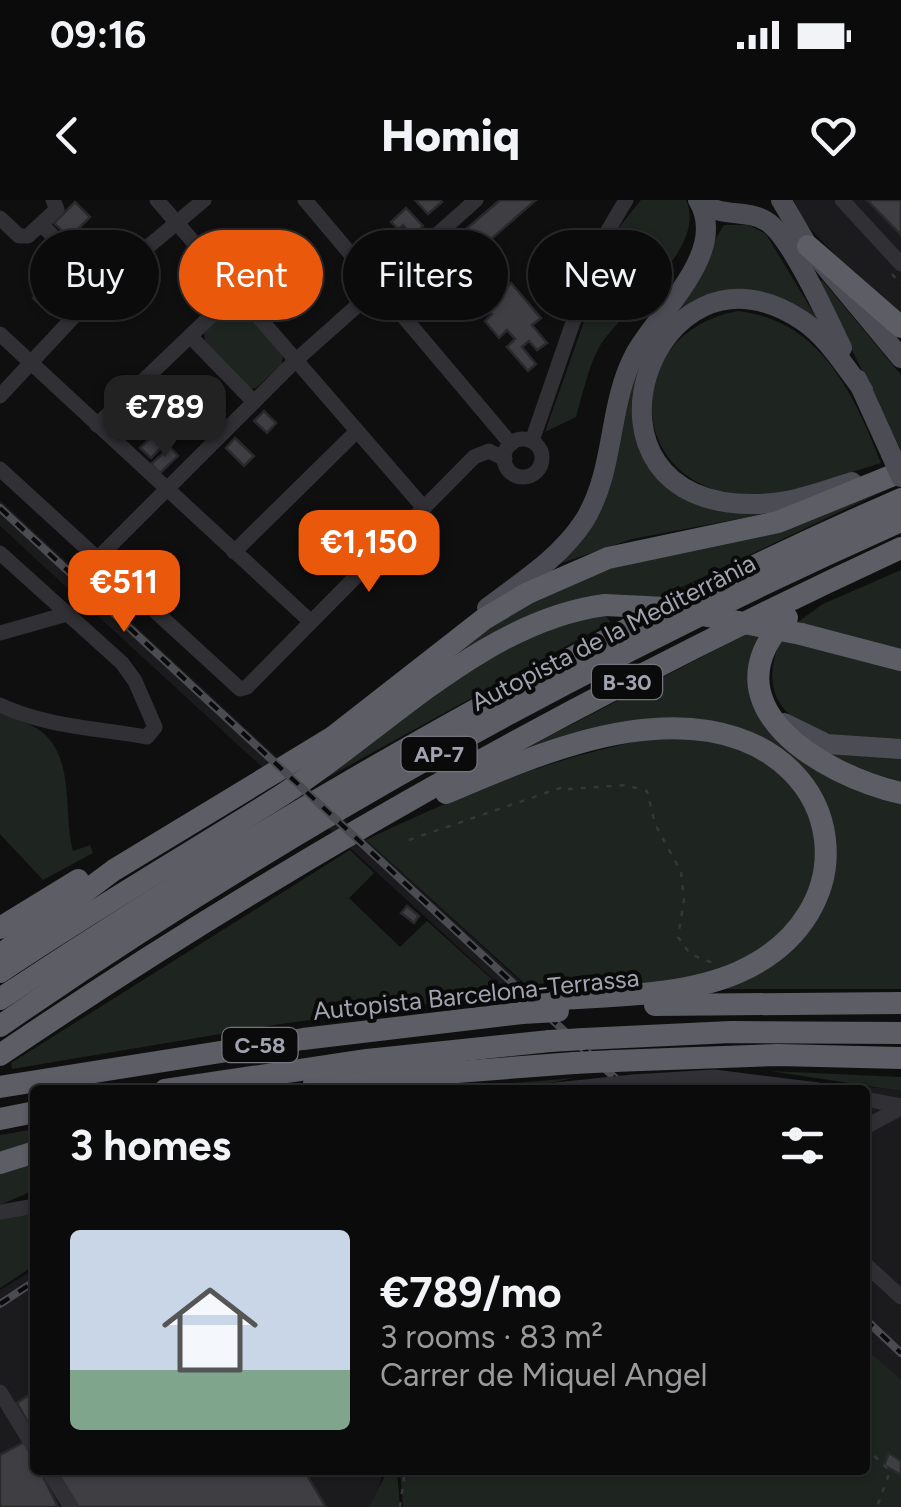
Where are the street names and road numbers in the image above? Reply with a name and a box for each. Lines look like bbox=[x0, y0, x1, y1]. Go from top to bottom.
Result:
street label: Autopista de la Mediterrània bbox=[466, 547, 760, 717]
road number: B-30 bbox=[592, 665, 662, 699]
road number: AP-7 bbox=[402, 737, 476, 771]
street label: Autopista Barcelona-Terrassa bbox=[311, 962, 641, 1026]
road number: C-58 bbox=[222, 1028, 298, 1062]

